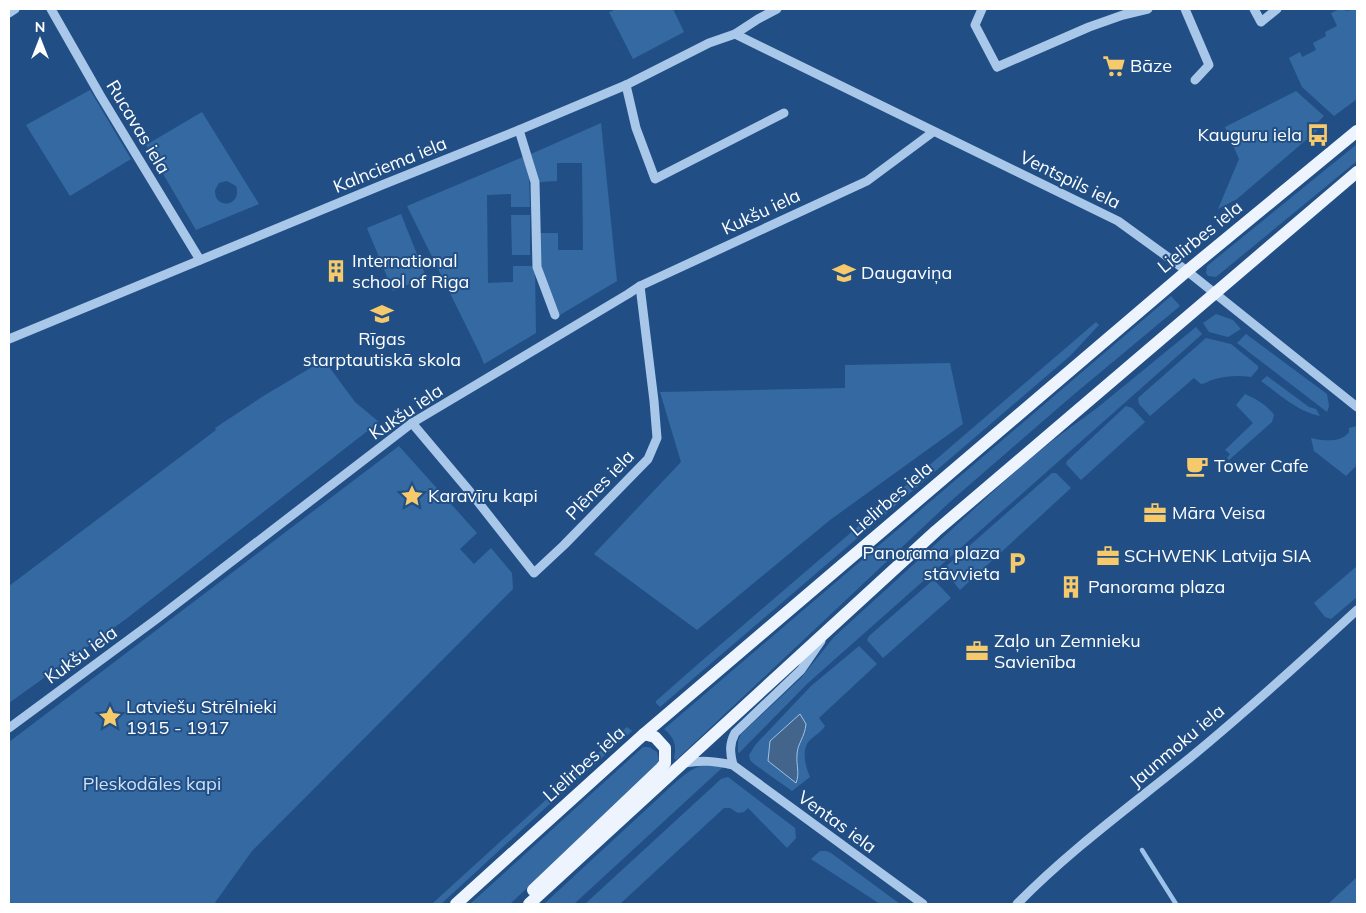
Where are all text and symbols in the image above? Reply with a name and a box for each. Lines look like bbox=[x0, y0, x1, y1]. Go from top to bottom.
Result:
north arrow bbox=[15, 15, 65, 65]
text: N bbox=[35, 18, 45, 36]
supermarket icon: Bāze bbox=[1101, 53, 1127, 79]
place label: Bāze bbox=[1130, 54, 1172, 77]
street label: Rucavas iela bbox=[101, 76, 175, 178]
bus stop icon: Kauguru iela bbox=[1305, 122, 1331, 148]
place label: Kauguru iela bbox=[1197, 123, 1302, 146]
street label: Kalnciema iela bbox=[330, 131, 450, 198]
street label: Ventspils iela bbox=[1016, 145, 1124, 214]
street label: Kukšu iela bbox=[718, 183, 804, 240]
street label: Lielirbes iela bbox=[1153, 195, 1247, 278]
place label: International school of Riga bbox=[352, 249, 469, 293]
building icon: International school of Riga bbox=[323, 258, 349, 284]
school or university icon: Daugaviņa bbox=[831, 260, 857, 286]
place label: Daugaviņa bbox=[861, 261, 952, 285]
school or university icon: Rīgas starptautiskā skola bbox=[369, 301, 395, 327]
place label: Rīgas starptautiskā skola bbox=[303, 327, 461, 371]
street label: Kukšu iela bbox=[365, 379, 447, 445]
street label: Plēnes iela bbox=[560, 445, 639, 525]
cafe icon: Tower Cafe bbox=[1184, 453, 1210, 479]
place label: Tower Cafe bbox=[1214, 454, 1309, 477]
street label: Lielirbes iela bbox=[844, 456, 937, 541]
place icon: Karavīru kapi bbox=[399, 483, 425, 509]
place label: Karavīru kapi bbox=[428, 484, 538, 507]
office icon: Māra Veisa bbox=[1142, 500, 1168, 526]
place label: Māra Veisa bbox=[1172, 501, 1266, 524]
place label: Panorama plaza stāvvieta bbox=[863, 541, 1000, 585]
office icon: SCHWENK Latvija SIA bbox=[1095, 543, 1121, 569]
place label: SCHWENK Latvija SIA bbox=[1124, 544, 1311, 567]
parking icon: Panorama plaza stāvvieta bbox=[1004, 550, 1030, 576]
building icon: Panorama plaza bbox=[1058, 574, 1084, 600]
place label: Panorama plaza bbox=[1088, 575, 1225, 598]
street label: Kukšu iela bbox=[40, 621, 121, 689]
place label: Zaļo un Zemnieku Savienība bbox=[994, 629, 1141, 673]
office icon: Zaļo un Zemnieku Savienība bbox=[964, 638, 990, 664]
place label: Latviešu Strēlnieki 1915 - 1917 bbox=[126, 695, 277, 739]
street label: Jaunmoku iela bbox=[1124, 699, 1229, 792]
place icon: Latviešu Strēlnieki 1915 - 1917 bbox=[97, 704, 123, 730]
street label: Lielirbes iela bbox=[538, 721, 629, 806]
park label: Pleskodāles kapi bbox=[83, 772, 221, 795]
street label: Ventas iela bbox=[793, 785, 881, 858]

